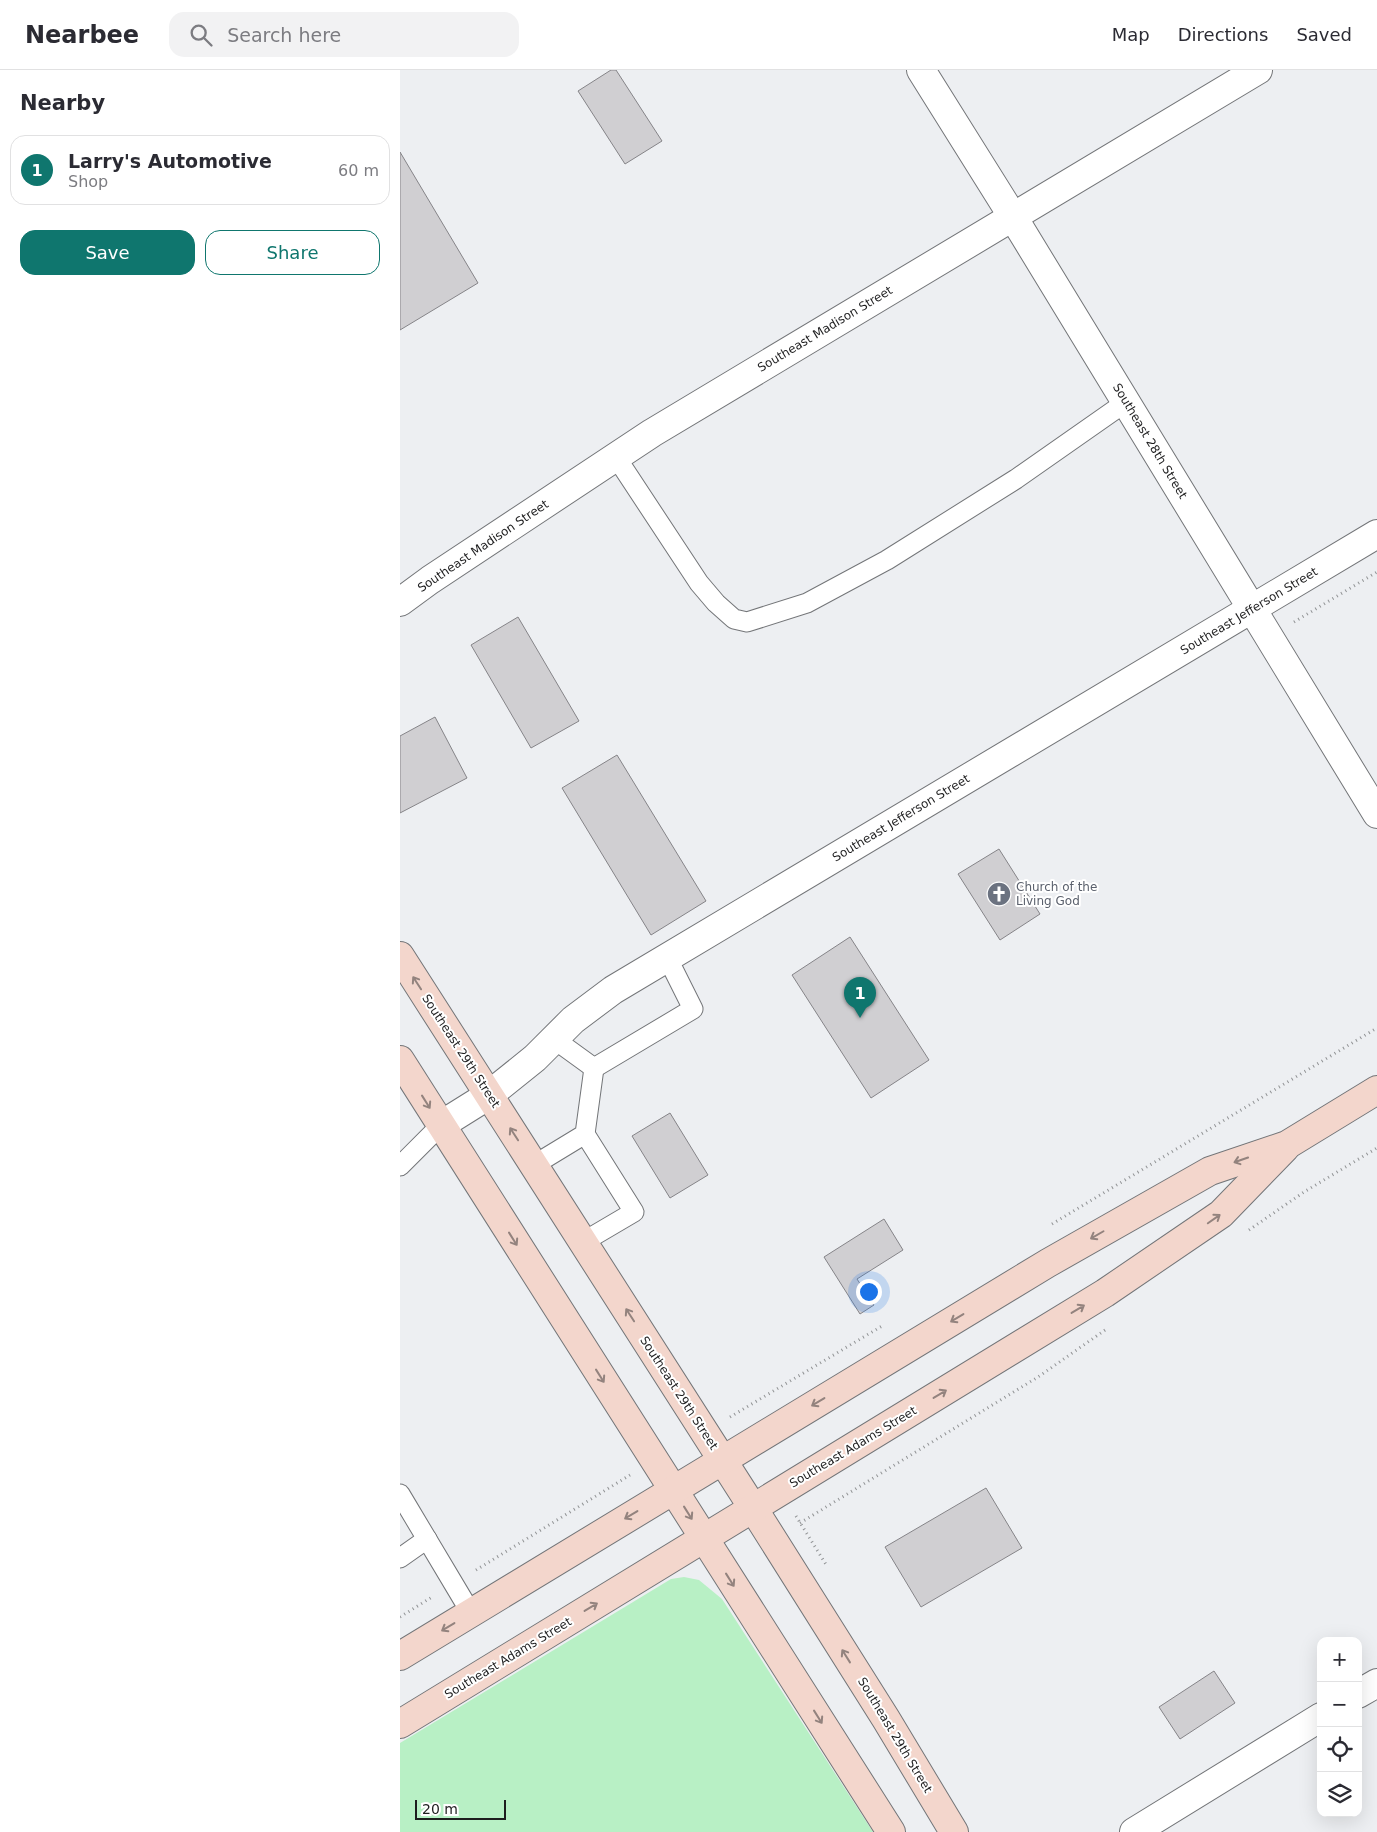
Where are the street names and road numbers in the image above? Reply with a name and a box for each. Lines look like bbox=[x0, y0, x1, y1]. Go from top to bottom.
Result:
street label: Southeast Madison Street bbox=[755, 283, 895, 375]
street label: Southeast 28th Street bbox=[1110, 381, 1190, 502]
street label: Southeast Madison Street bbox=[415, 497, 551, 595]
street label: Southeast Jefferson Street bbox=[1178, 564, 1320, 658]
street label: Southeast Jefferson Street bbox=[830, 771, 972, 865]
street label: Southeast 29th Street bbox=[419, 992, 503, 1111]
street label: Southeast 29th Street bbox=[637, 1334, 721, 1453]
street label: Southeast Adams Street bbox=[787, 1403, 919, 1490]
street label: Southeast Adams Street bbox=[442, 1614, 574, 1701]
street label: Southeast 29th Street bbox=[855, 1675, 935, 1796]

